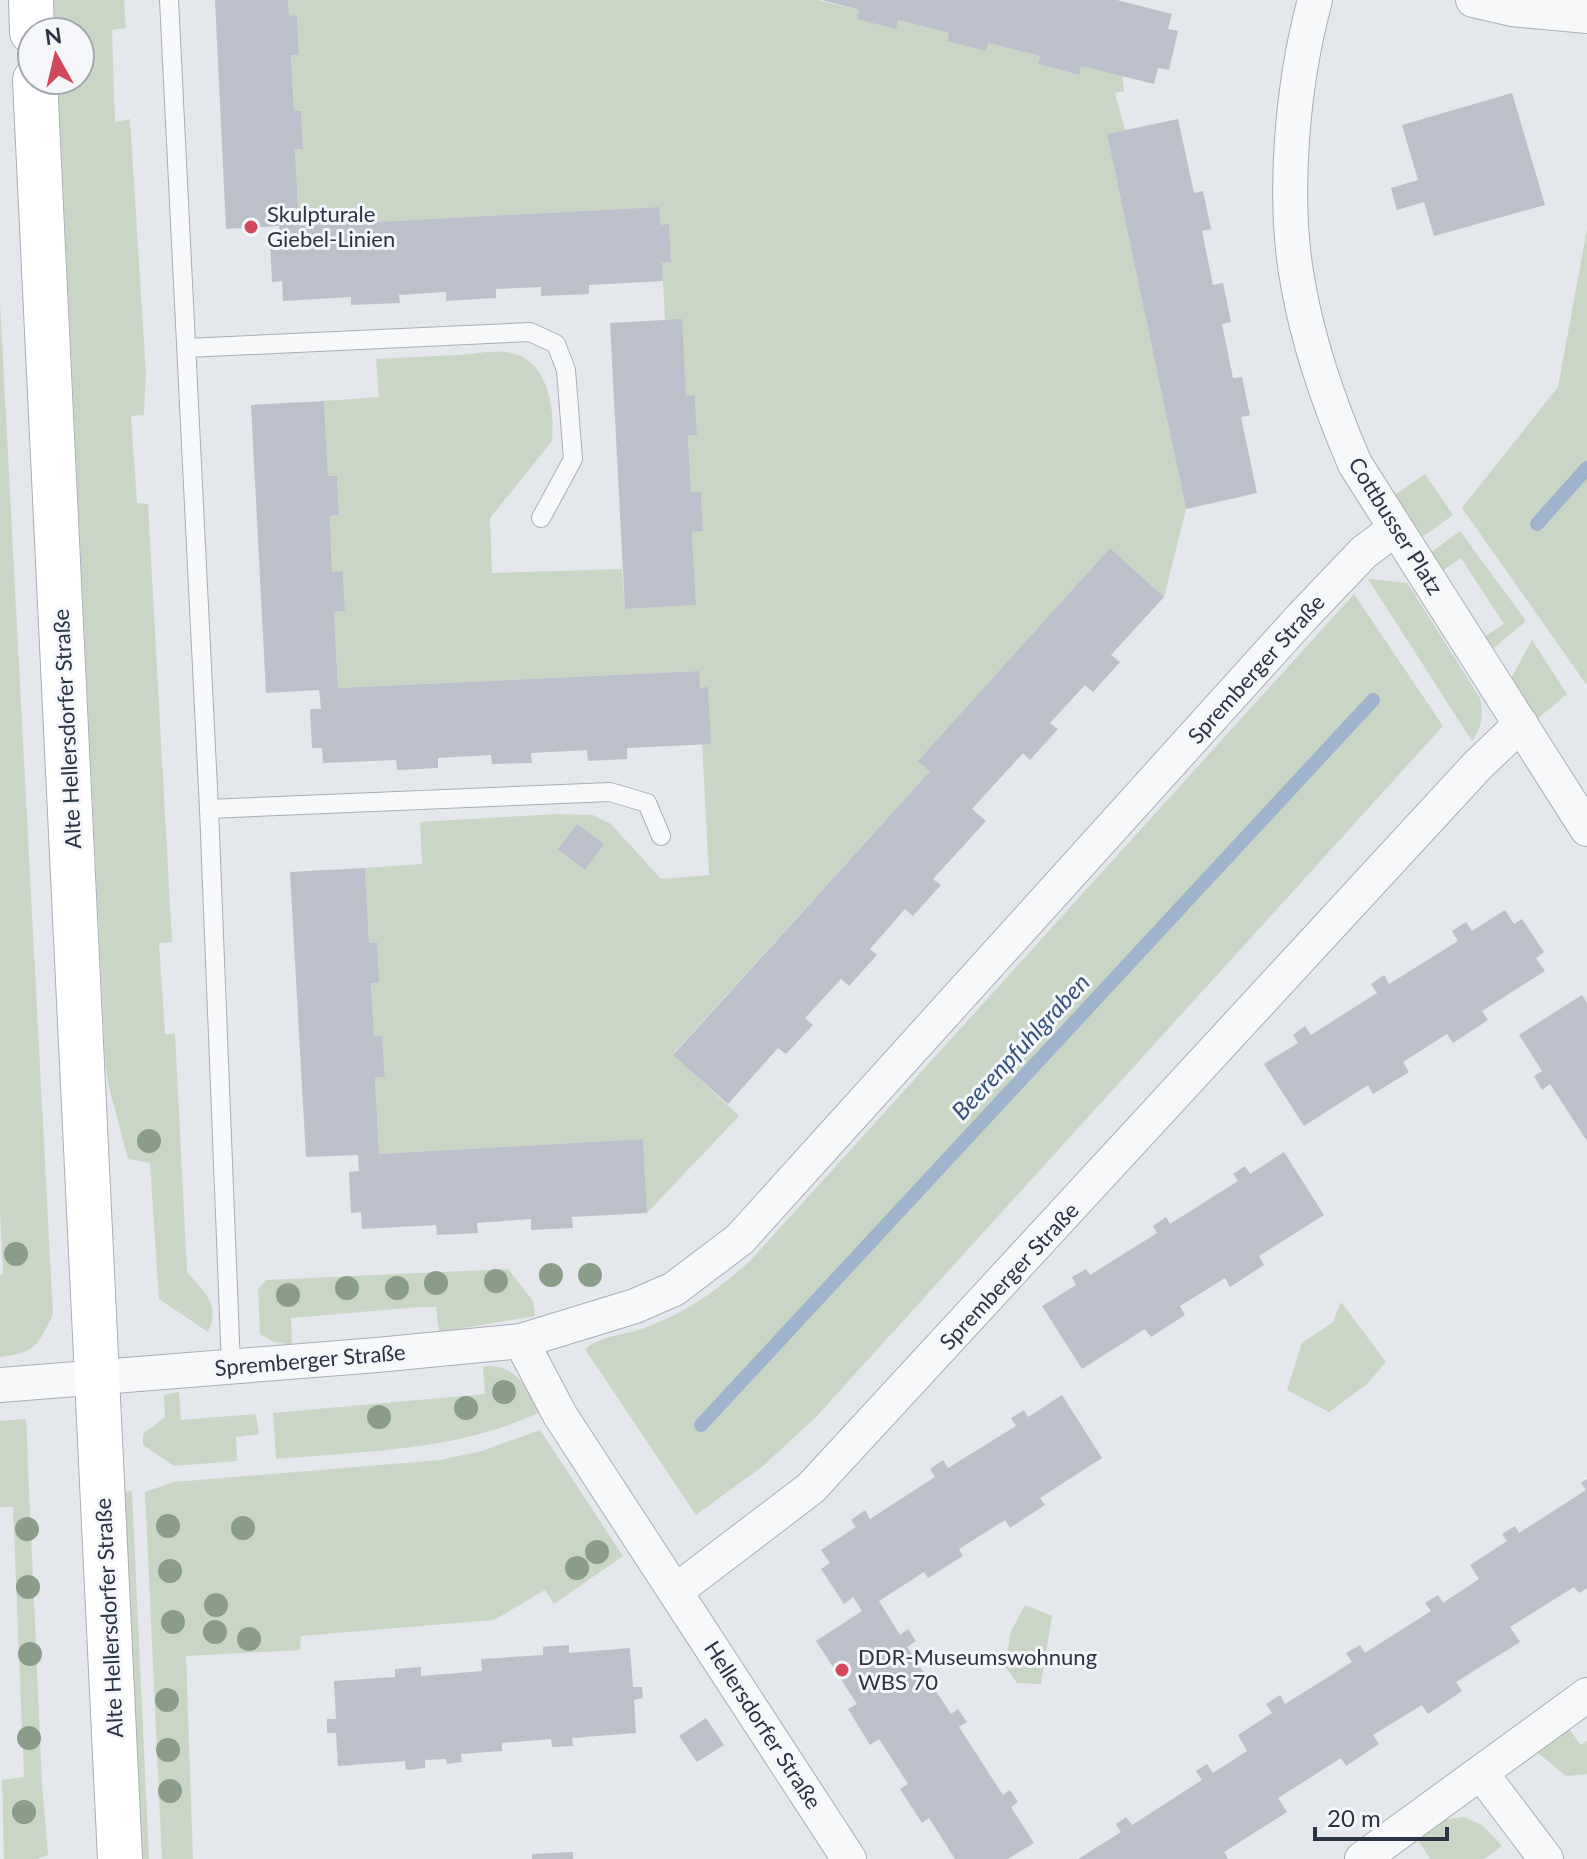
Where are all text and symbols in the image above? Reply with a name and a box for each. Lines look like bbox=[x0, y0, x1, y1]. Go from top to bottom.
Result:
north arrow bbox=[16, 16, 96, 96]
text: N bbox=[43, 21, 63, 50]
place label: Skulpturale Giebel-Linien bbox=[267, 200, 395, 252]
marker: Skulpturale Giebel-Linien bbox=[242, 218, 260, 236]
street label: Cottbusser Platz bbox=[1343, 452, 1450, 600]
street label: Spremberger Straße bbox=[1182, 588, 1330, 749]
street label: Alte Hellersdorfer Straße bbox=[47, 608, 86, 850]
water label: Beerenpfuhlgraben bbox=[945, 967, 1095, 1125]
street label: Spremberger Straße bbox=[933, 1196, 1084, 1355]
street label: Spremberger Straße bbox=[213, 1338, 407, 1381]
street label: Alte Hellersdorfer Straße bbox=[89, 1497, 128, 1739]
street label: Hellersdorfer Straße bbox=[699, 1636, 828, 1814]
place label: DDR-Museumswohnung WBS 70 bbox=[858, 1643, 1097, 1695]
marker: DDR-Museumswohnung WBS 70 bbox=[833, 1661, 851, 1679]
scale bar bbox=[1315, 1791, 1447, 1841]
text: 20 m bbox=[1327, 1803, 1381, 1832]

